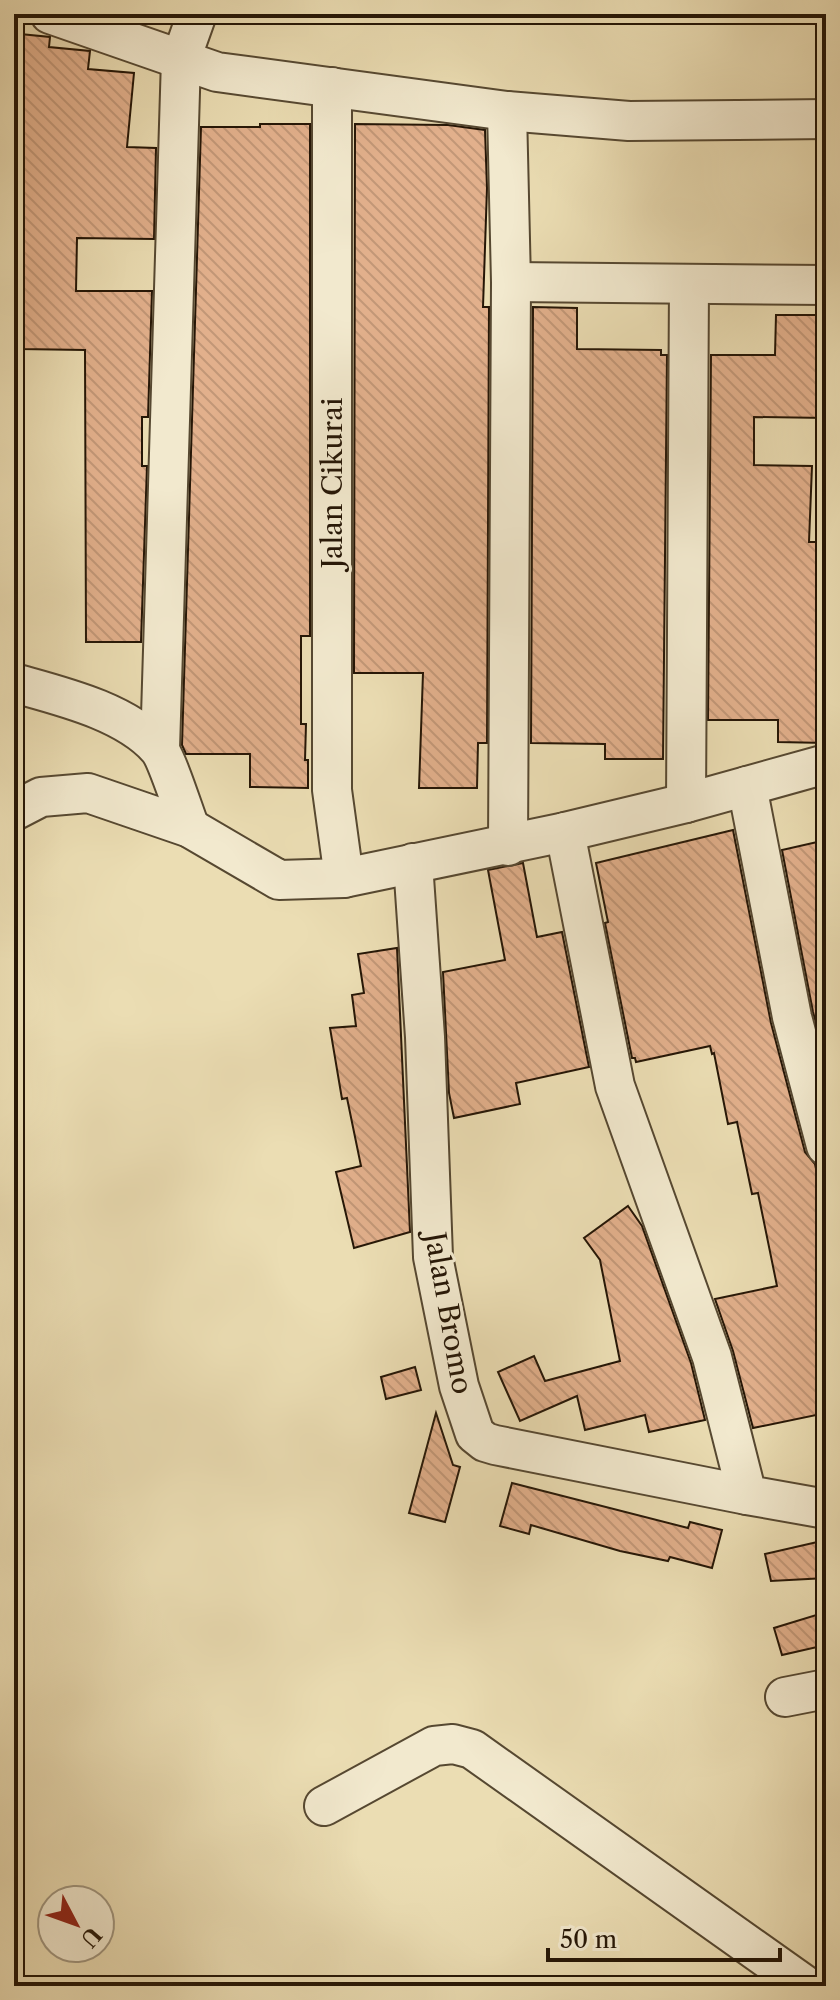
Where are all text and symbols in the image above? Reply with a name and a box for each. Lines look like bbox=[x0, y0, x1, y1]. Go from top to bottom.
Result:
street label: Jalan Cikurai bbox=[315, 398, 349, 572]
street label: Jalan Bromo bbox=[417, 1226, 480, 1397]
north arrow bbox=[36, 1884, 116, 1964]
scale bar bbox=[548, 1912, 780, 1962]
text: U bbox=[75, 1921, 107, 1952]
text: 50 m bbox=[560, 1925, 617, 1954]

